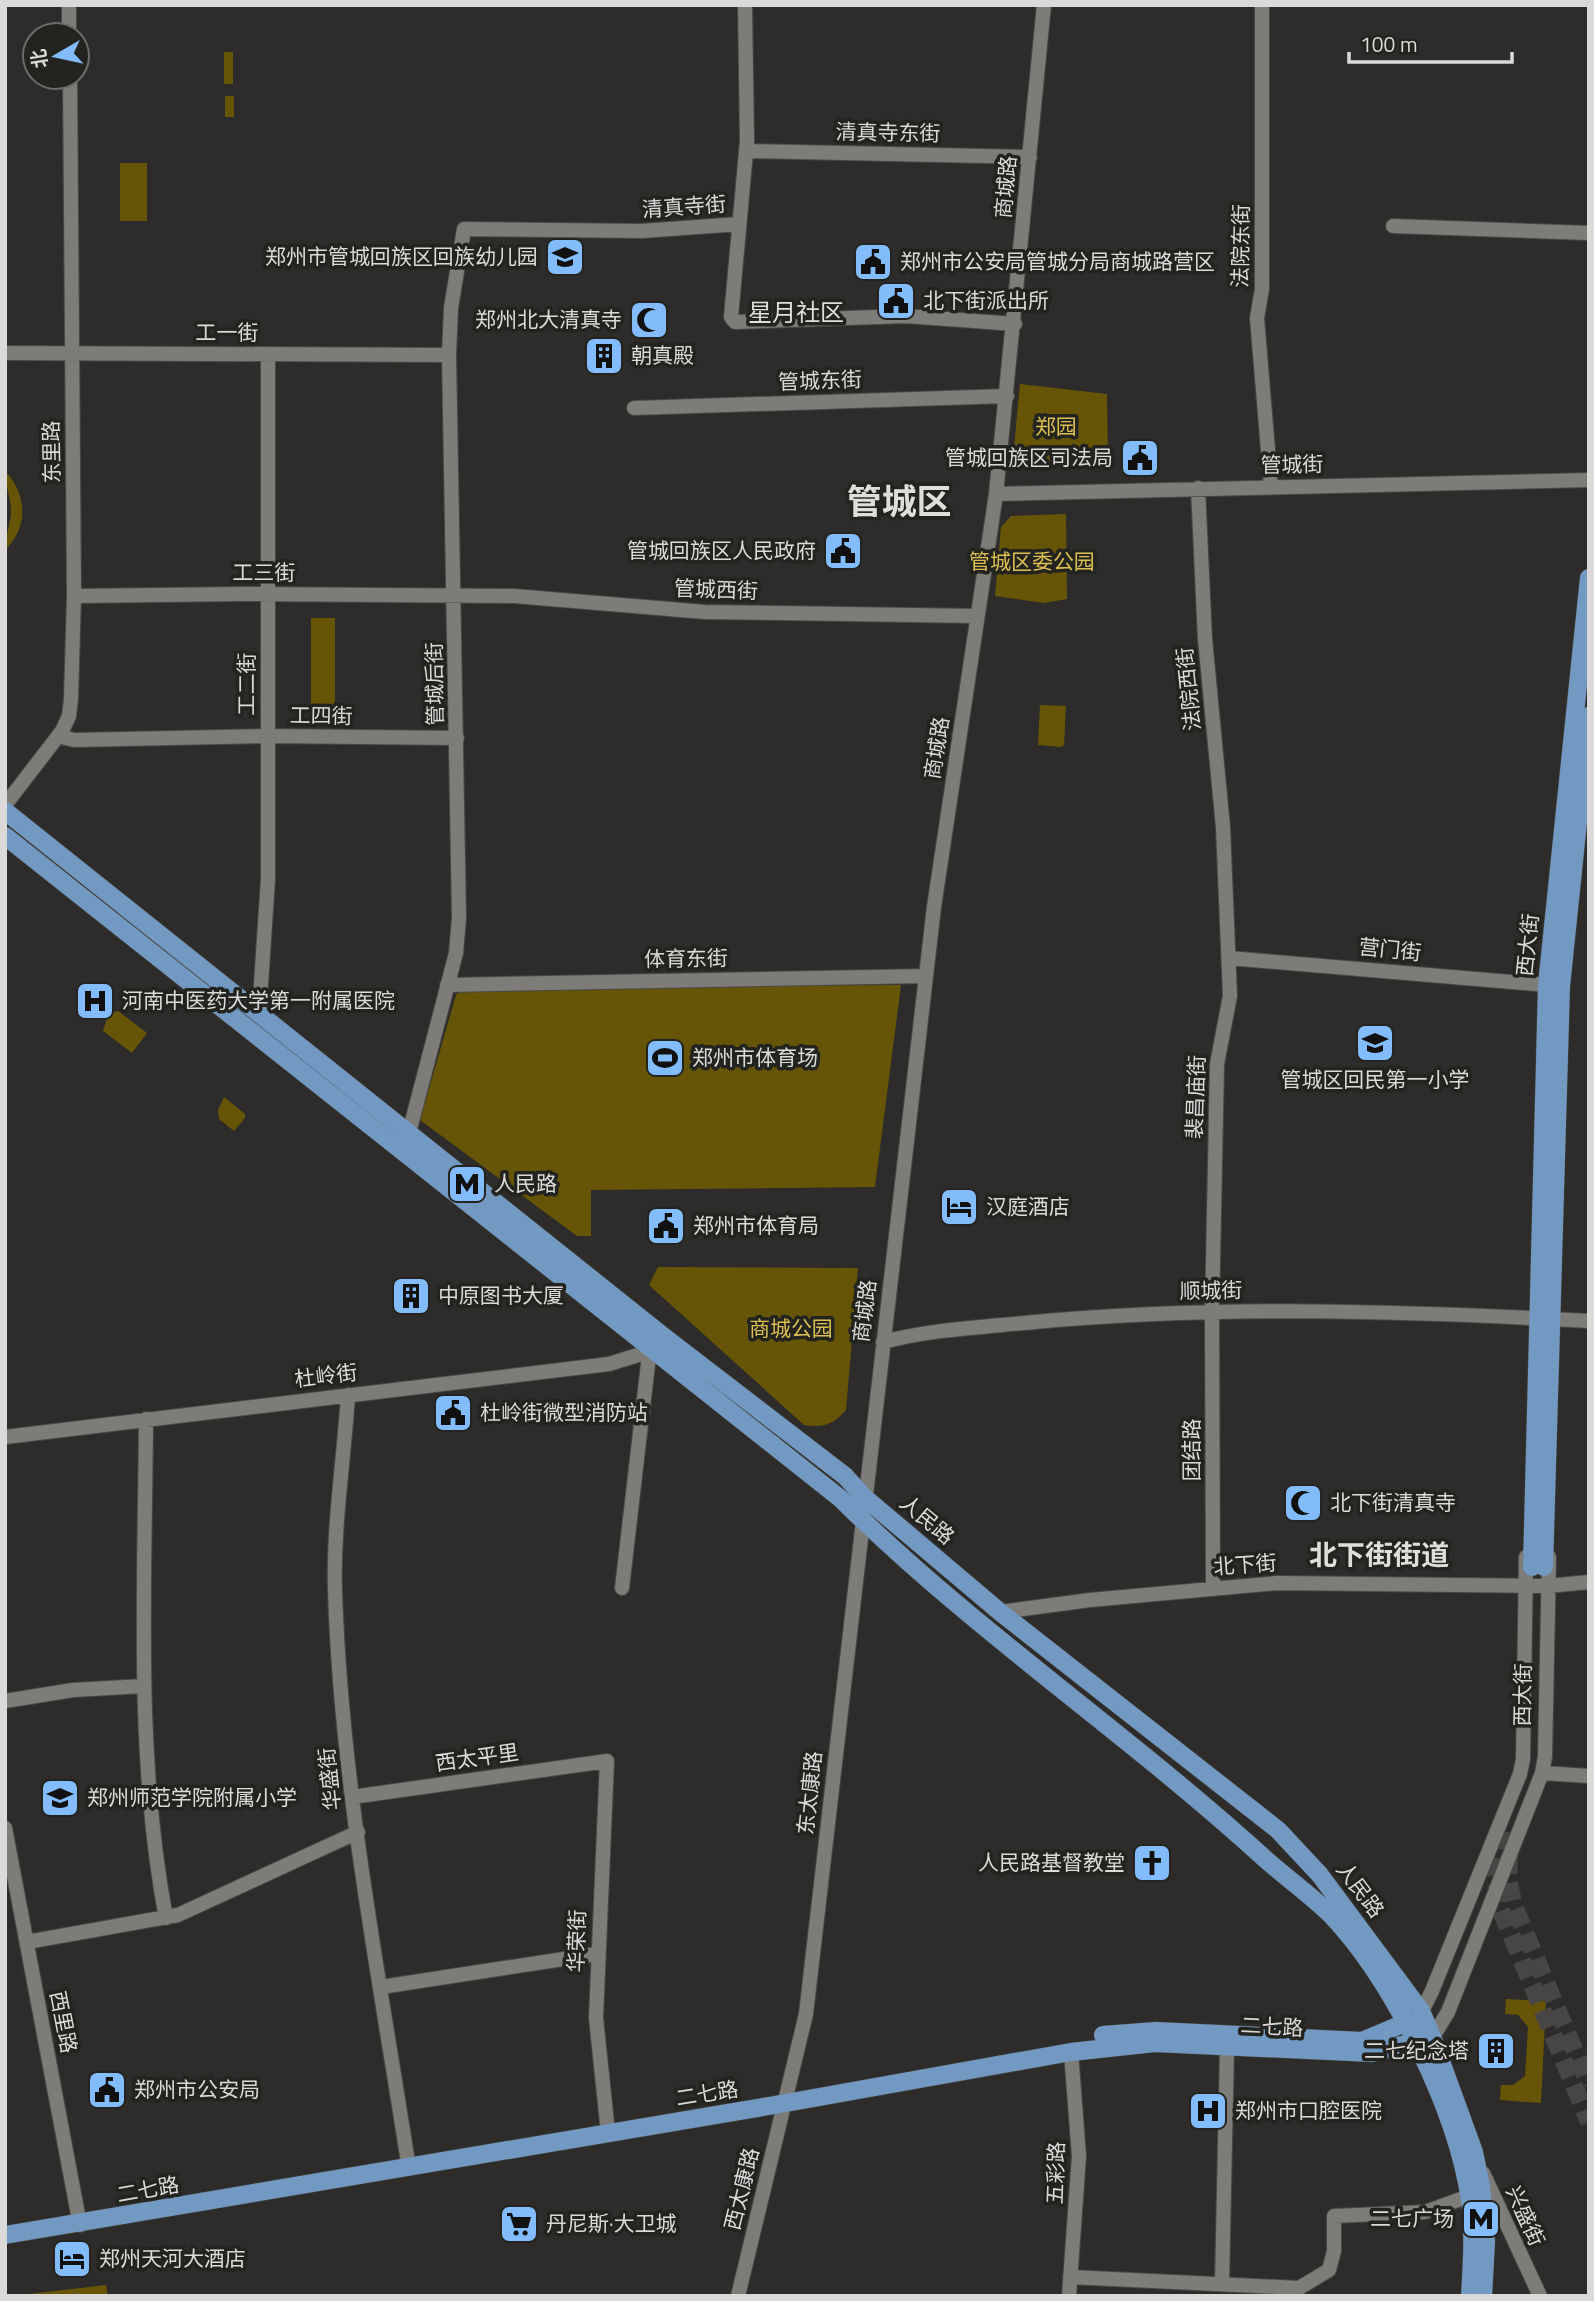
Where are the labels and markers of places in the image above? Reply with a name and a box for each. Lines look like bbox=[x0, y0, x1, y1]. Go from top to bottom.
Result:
school or university icon: 郑州市管城回族区回族幼儿园 bbox=[544, 236, 586, 278]
place label: 郑州市管城回族区回族幼儿园 bbox=[265, 240, 538, 272]
public building icon: 郑州市公安局管城分局商城路营区 bbox=[852, 241, 894, 283]
place label: 郑州市公安局管城分局商城路营区 bbox=[900, 245, 1215, 277]
public building icon: 北下街派出所 bbox=[875, 280, 917, 322]
place label: 北下街派出所 bbox=[923, 284, 1049, 316]
mosque icon: 郑州北大清真寺 bbox=[628, 299, 670, 341]
place label: 郑州北大清真寺 bbox=[475, 303, 622, 335]
building icon: 朝真殿 bbox=[583, 335, 625, 377]
place label: 朝真殿 bbox=[631, 339, 694, 371]
public building icon: 管城回族区司法局 bbox=[1119, 437, 1161, 479]
place label: 管城回族区司法局 bbox=[945, 441, 1113, 473]
public building icon: 管城回族区人民政府 bbox=[822, 530, 864, 572]
place label: 管城回族区人民政府 bbox=[627, 534, 816, 566]
hospital icon: 河南中医药大学第一附属医院 bbox=[74, 980, 116, 1022]
place label: 河南中医药大学第一附属医院 bbox=[122, 984, 395, 1016]
school or university icon: 管城区回民第一小学 bbox=[1354, 1022, 1396, 1064]
sports icon: 郑州市体育场 bbox=[644, 1037, 686, 1079]
place label: 郑州市体育场 bbox=[692, 1041, 818, 1073]
place label: 管城区回民第一小学 bbox=[1281, 1063, 1470, 1095]
metro station icon: 人民路 bbox=[446, 1163, 488, 1205]
place label: 人民路 bbox=[494, 1167, 557, 1199]
hotel icon: 汉庭酒店 bbox=[938, 1186, 980, 1228]
place label: 汉庭酒店 bbox=[986, 1190, 1070, 1222]
public building icon: 郑州市体育局 bbox=[645, 1205, 687, 1247]
place label: 郑州市体育局 bbox=[693, 1209, 819, 1241]
building icon: 中原图书大厦 bbox=[390, 1275, 432, 1317]
place label: 中原图书大厦 bbox=[438, 1279, 564, 1311]
public building icon: 杜岭街微型消防站 bbox=[432, 1392, 474, 1434]
place label: 杜岭街微型消防站 bbox=[480, 1396, 648, 1428]
mosque icon: 北下街清真寺 bbox=[1282, 1482, 1324, 1524]
place label: 北下街清真寺 bbox=[1330, 1486, 1456, 1518]
school or university icon: 郑州师范学院附属小学 bbox=[39, 1777, 81, 1819]
place label: 郑州师范学院附属小学 bbox=[87, 1781, 297, 1813]
church icon: 人民路基督教堂 bbox=[1131, 1842, 1173, 1884]
place label: 人民路基督教堂 bbox=[978, 1846, 1125, 1878]
building icon: 二七纪念塔 bbox=[1475, 2030, 1517, 2072]
place label: 二七纪念塔 bbox=[1364, 2034, 1469, 2066]
public building icon: 郑州市公安局 bbox=[86, 2069, 128, 2111]
place label: 郑州市公安局 bbox=[134, 2073, 260, 2105]
hospital icon: 郑州市口腔医院 bbox=[1187, 2090, 1229, 2132]
place label: 郑州市口腔医院 bbox=[1235, 2094, 1382, 2126]
metro station icon: 二七广场 bbox=[1460, 2198, 1502, 2240]
place label: 二七广场 bbox=[1370, 2202, 1454, 2234]
supermarket icon: 丹尼斯·大卫城 bbox=[498, 2203, 540, 2245]
place label: 丹尼斯·大卫城 bbox=[546, 2207, 677, 2239]
hotel icon: 郑州天河大酒店 bbox=[51, 2238, 93, 2280]
place label: 郑州天河大酒店 bbox=[99, 2242, 246, 2274]

